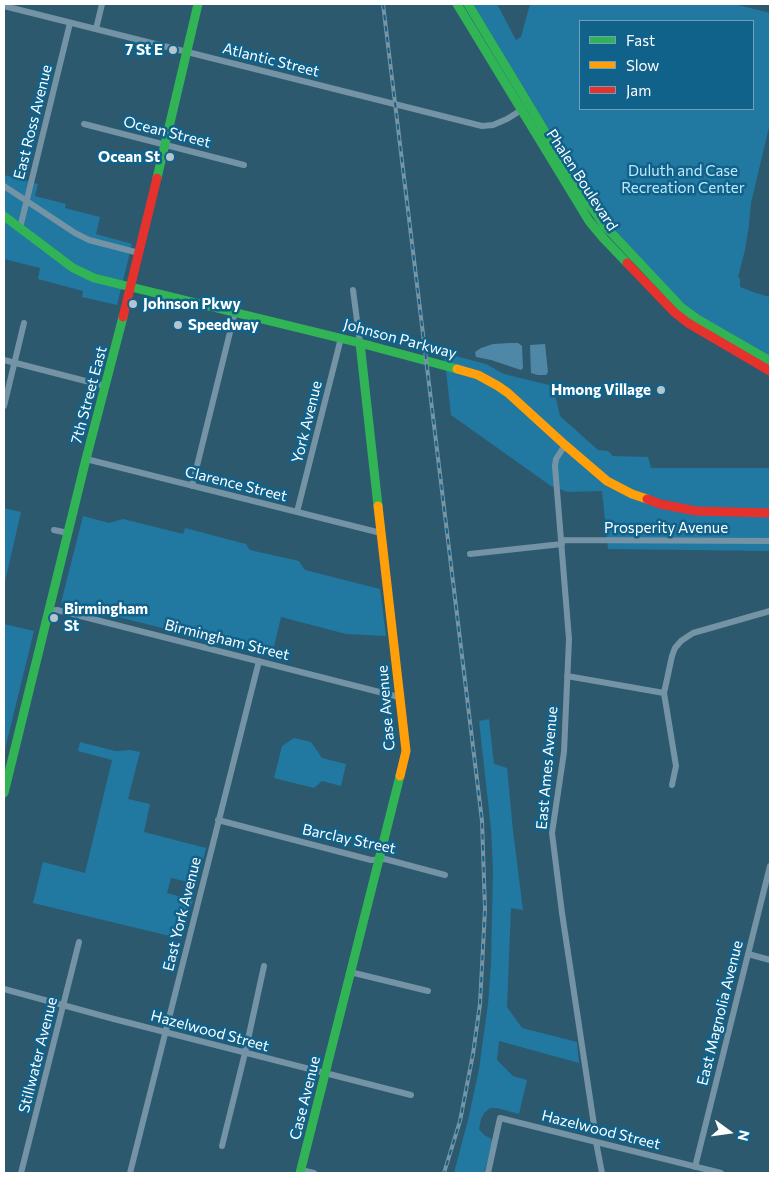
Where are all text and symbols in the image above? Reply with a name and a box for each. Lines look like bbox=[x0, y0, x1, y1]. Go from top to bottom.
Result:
legend bbox=[579, 20, 754, 110]
text: Fast bbox=[626, 31, 655, 49]
street label: Atlantic Street bbox=[221, 39, 321, 81]
place label: 7 St E bbox=[125, 41, 163, 59]
marker: 7 St E bbox=[167, 44, 179, 56]
text: Slow bbox=[626, 56, 659, 74]
street label: East Ross Avenue bbox=[10, 63, 56, 181]
text: Jam bbox=[626, 81, 651, 99]
street label: Ocean Street bbox=[122, 112, 212, 152]
street label: Phalen Boulevard bbox=[542, 126, 622, 234]
place label: Ocean St bbox=[98, 148, 160, 166]
marker: Ocean St bbox=[164, 151, 176, 163]
park label: Duluth and Case Recreation Center bbox=[621, 162, 745, 197]
place label: Johnson Pkwy bbox=[143, 295, 241, 313]
marker: Johnson Pkwy bbox=[127, 298, 139, 310]
street label: Johnson Parkway bbox=[341, 315, 459, 363]
place label: Speedway bbox=[188, 316, 259, 334]
marker: Speedway bbox=[172, 319, 184, 331]
street label: 7th Street East bbox=[67, 344, 111, 446]
street label: York Avenue bbox=[288, 379, 326, 465]
place label: Hmong Village bbox=[551, 381, 651, 399]
marker: Hmong Village bbox=[655, 384, 667, 396]
street label: Clarence Street bbox=[183, 463, 289, 505]
street label: Prosperity Avenue bbox=[604, 519, 728, 537]
place label: Birmingham St bbox=[64, 600, 148, 635]
marker: Birmingham St bbox=[48, 612, 60, 624]
street label: Birmingham Street bbox=[163, 616, 291, 664]
street label: Case Avenue bbox=[373, 665, 399, 751]
street label: East Ames Avenue bbox=[533, 706, 561, 830]
street label: Barclay Street bbox=[301, 820, 397, 858]
street label: East York Avenue bbox=[159, 855, 205, 973]
street label: East Magnolia Avenue bbox=[693, 939, 747, 1087]
street label: Stillwater Avenue bbox=[15, 995, 61, 1115]
street label: Hazelwood Street bbox=[149, 1007, 271, 1055]
street label: Case Avenue bbox=[286, 1054, 324, 1142]
street label: Hazelwood Street bbox=[540, 1107, 662, 1153]
north arrow bbox=[704, 1107, 754, 1157]
text: N bbox=[735, 1129, 754, 1143]

